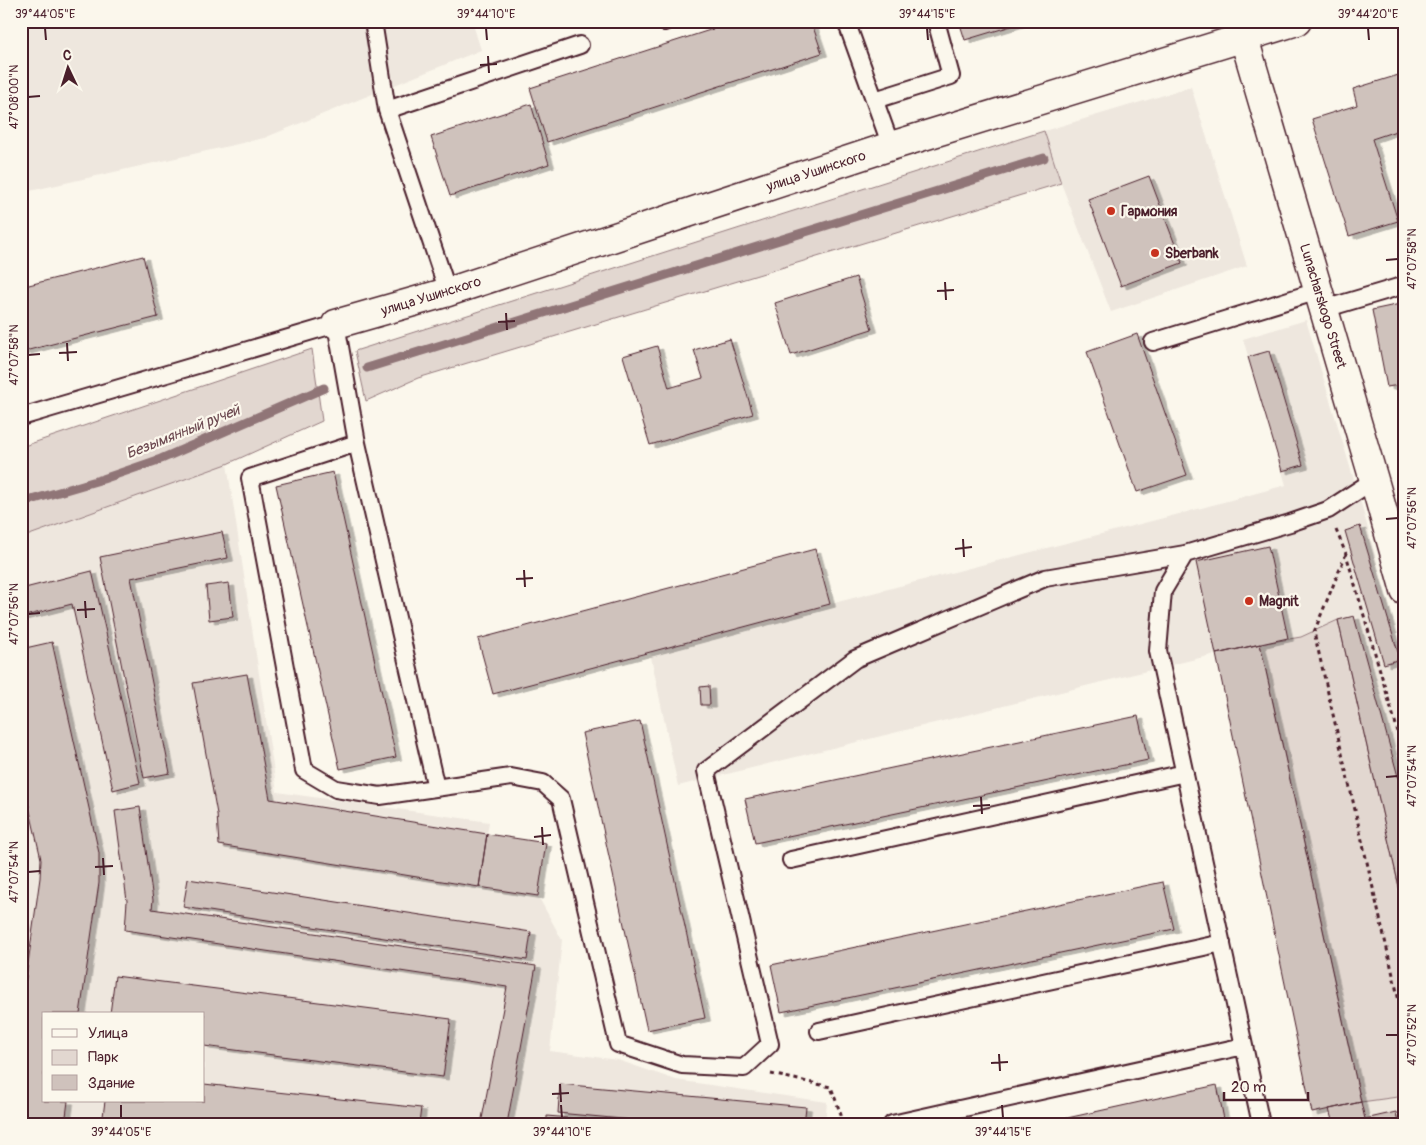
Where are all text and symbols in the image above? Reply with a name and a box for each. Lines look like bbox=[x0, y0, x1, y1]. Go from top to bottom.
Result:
text: 39°44'05"E bbox=[15, 7, 75, 22]
text: 39°44'10"E bbox=[457, 7, 515, 22]
text: 39°44'15"E bbox=[899, 7, 955, 22]
text: 39°44'20"E bbox=[1338, 7, 1398, 22]
north arrow bbox=[42, 42, 92, 92]
text: С bbox=[62, 47, 72, 64]
text: 47°08'00"N bbox=[7, 65, 22, 129]
street label: улица Ушинского bbox=[763, 147, 868, 195]
place label: Гармония bbox=[1121, 203, 1178, 220]
marker: Гармония bbox=[1105, 205, 1117, 217]
text: 47°07'58"N bbox=[1405, 228, 1420, 290]
street label: Lunacharskogo Street bbox=[1296, 241, 1350, 371]
place label: Sberbank bbox=[1165, 245, 1219, 262]
marker: Sberbank bbox=[1149, 247, 1161, 259]
street label: улица Ушинского bbox=[378, 273, 483, 320]
text: 47°07'58"N bbox=[7, 324, 22, 386]
water label: Безымянный ручей bbox=[123, 400, 244, 463]
text: 47°07'56"N bbox=[1405, 487, 1420, 549]
text: 47°07'56"N bbox=[7, 583, 22, 645]
place label: Magnit bbox=[1259, 593, 1299, 610]
marker: Magnit bbox=[1243, 595, 1255, 607]
text: 47°07'54"N bbox=[1405, 745, 1420, 807]
text: 47°07'54"N bbox=[7, 841, 22, 903]
text: 47°07'52"N bbox=[1405, 1004, 1420, 1066]
legend bbox=[42, 1012, 205, 1102]
text: Улица bbox=[88, 1024, 128, 1043]
text: Парк bbox=[88, 1048, 119, 1067]
scale bar bbox=[1224, 1070, 1307, 1102]
text: Здание bbox=[88, 1074, 135, 1093]
text: 20 m bbox=[1231, 1078, 1266, 1097]
text: 39°44'05"E bbox=[91, 1125, 151, 1140]
text: 39°44'10"E bbox=[533, 1125, 591, 1140]
text: 39°44'15"E bbox=[975, 1125, 1031, 1140]

